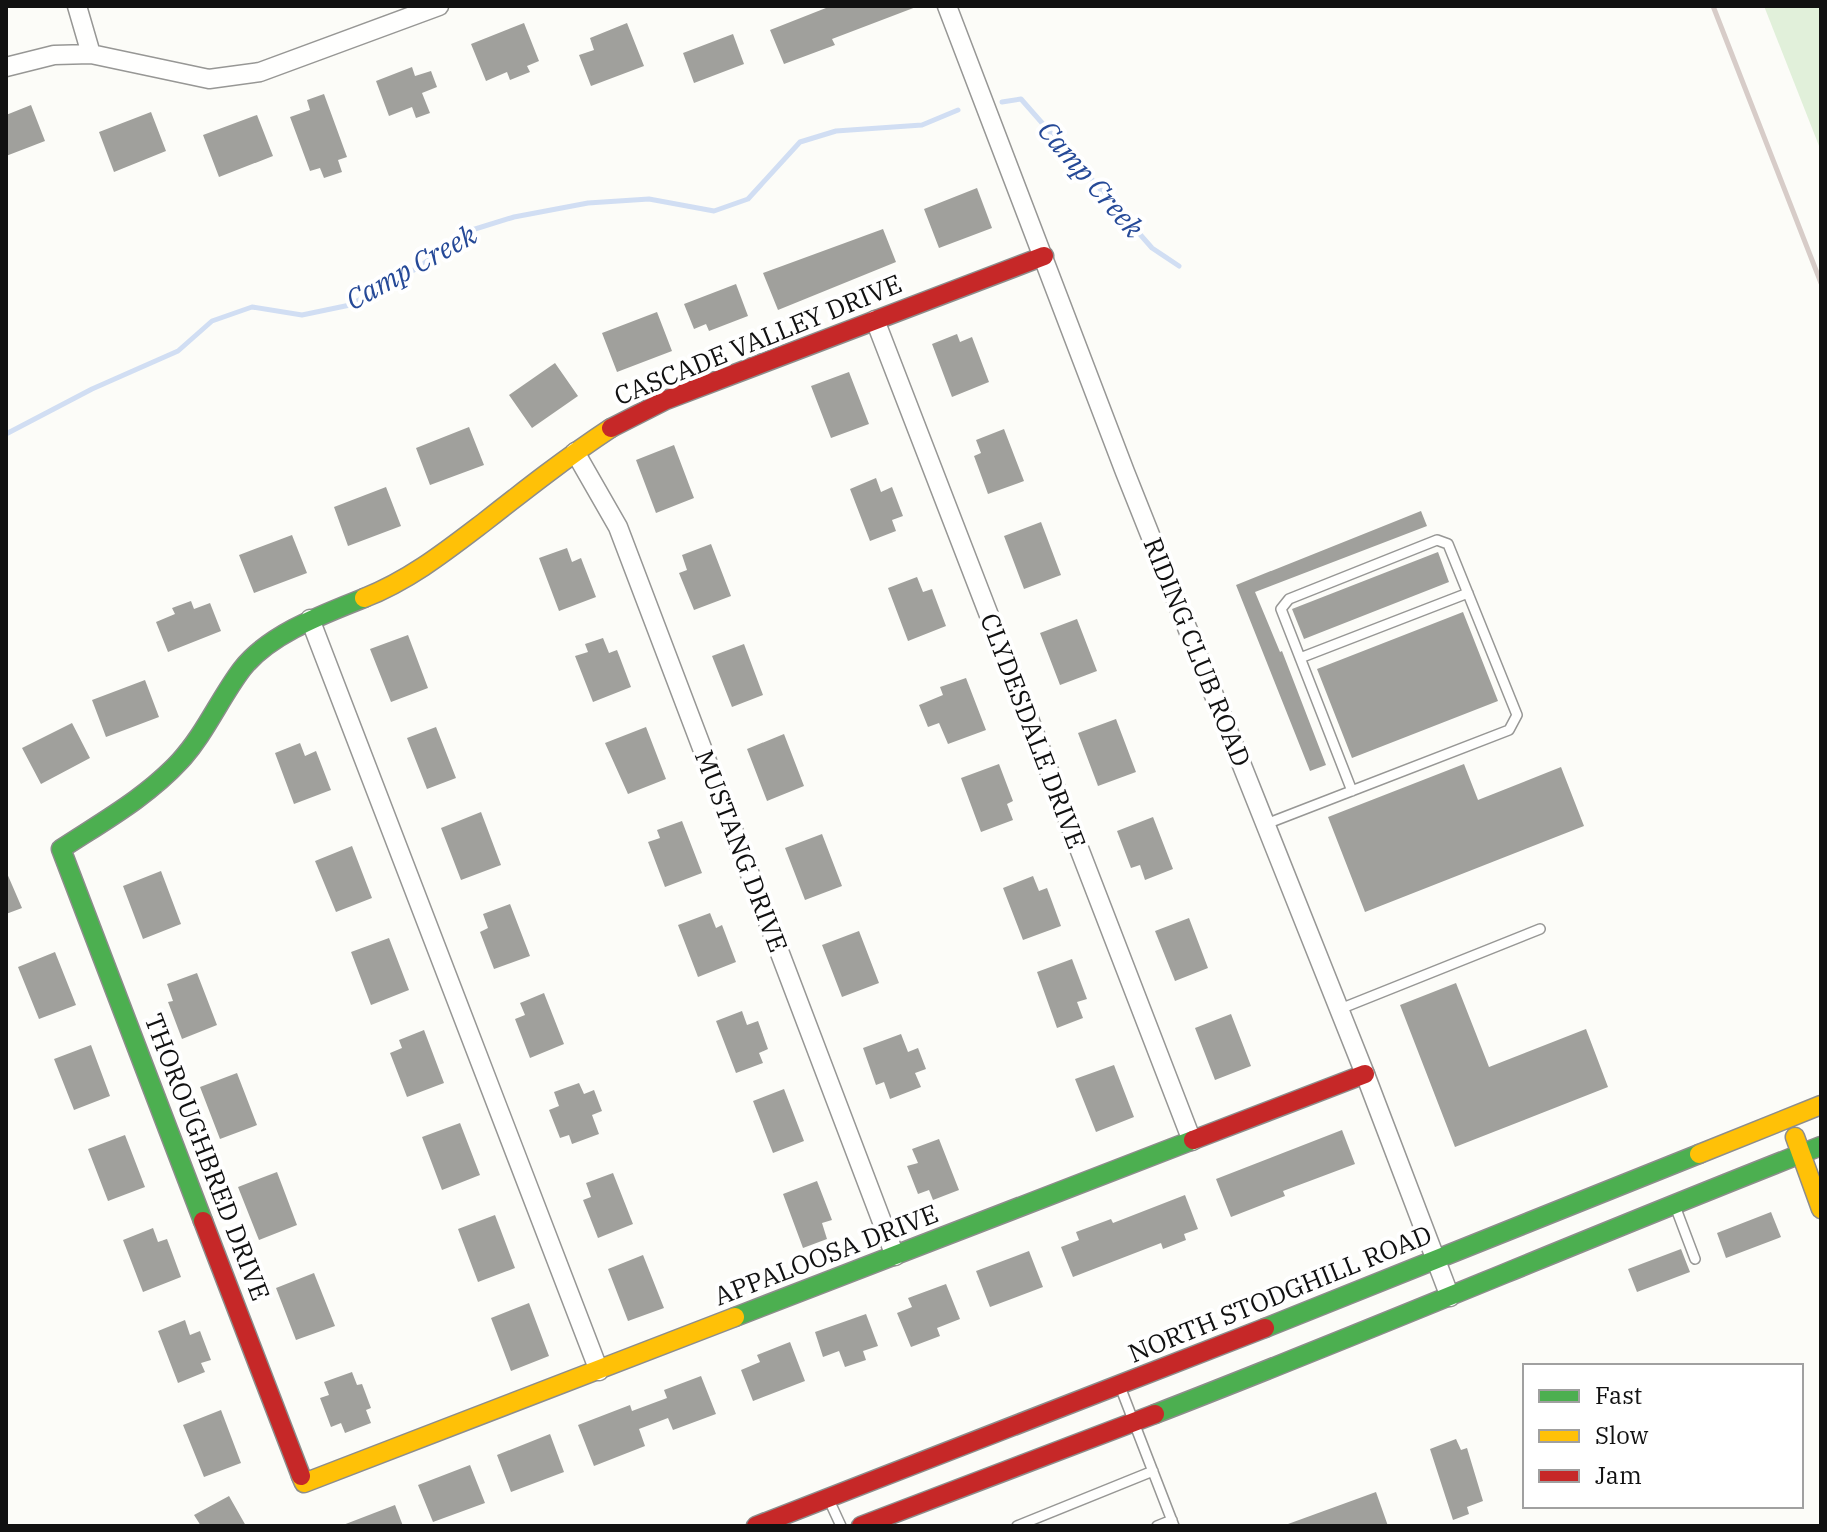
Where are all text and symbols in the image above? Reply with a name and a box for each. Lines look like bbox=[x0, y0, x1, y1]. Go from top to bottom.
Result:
water label: Camp Creek bbox=[1030, 112, 1153, 245]
water label: Camp Creek bbox=[339, 215, 483, 318]
street label: CASCADE VALLEY DRIVE bbox=[609, 266, 906, 412]
street label: RIDING CLUB ROAD bbox=[1136, 532, 1259, 771]
street label: CLYDESDALE DRIVE bbox=[973, 608, 1095, 853]
street label: MUSTANG DRIVE bbox=[688, 745, 796, 957]
street label: THOROUGHBRED DRIVE bbox=[137, 1008, 278, 1305]
street label: APPALOOSA DRIVE bbox=[709, 1196, 942, 1312]
street label: NORTH STODGHILL ROAD bbox=[1123, 1217, 1436, 1370]
legend bbox=[1523, 1364, 1803, 1508]
text: Fast bbox=[1595, 1379, 1642, 1411]
text: Slow bbox=[1595, 1419, 1649, 1451]
text: Jam bbox=[1595, 1459, 1642, 1491]

